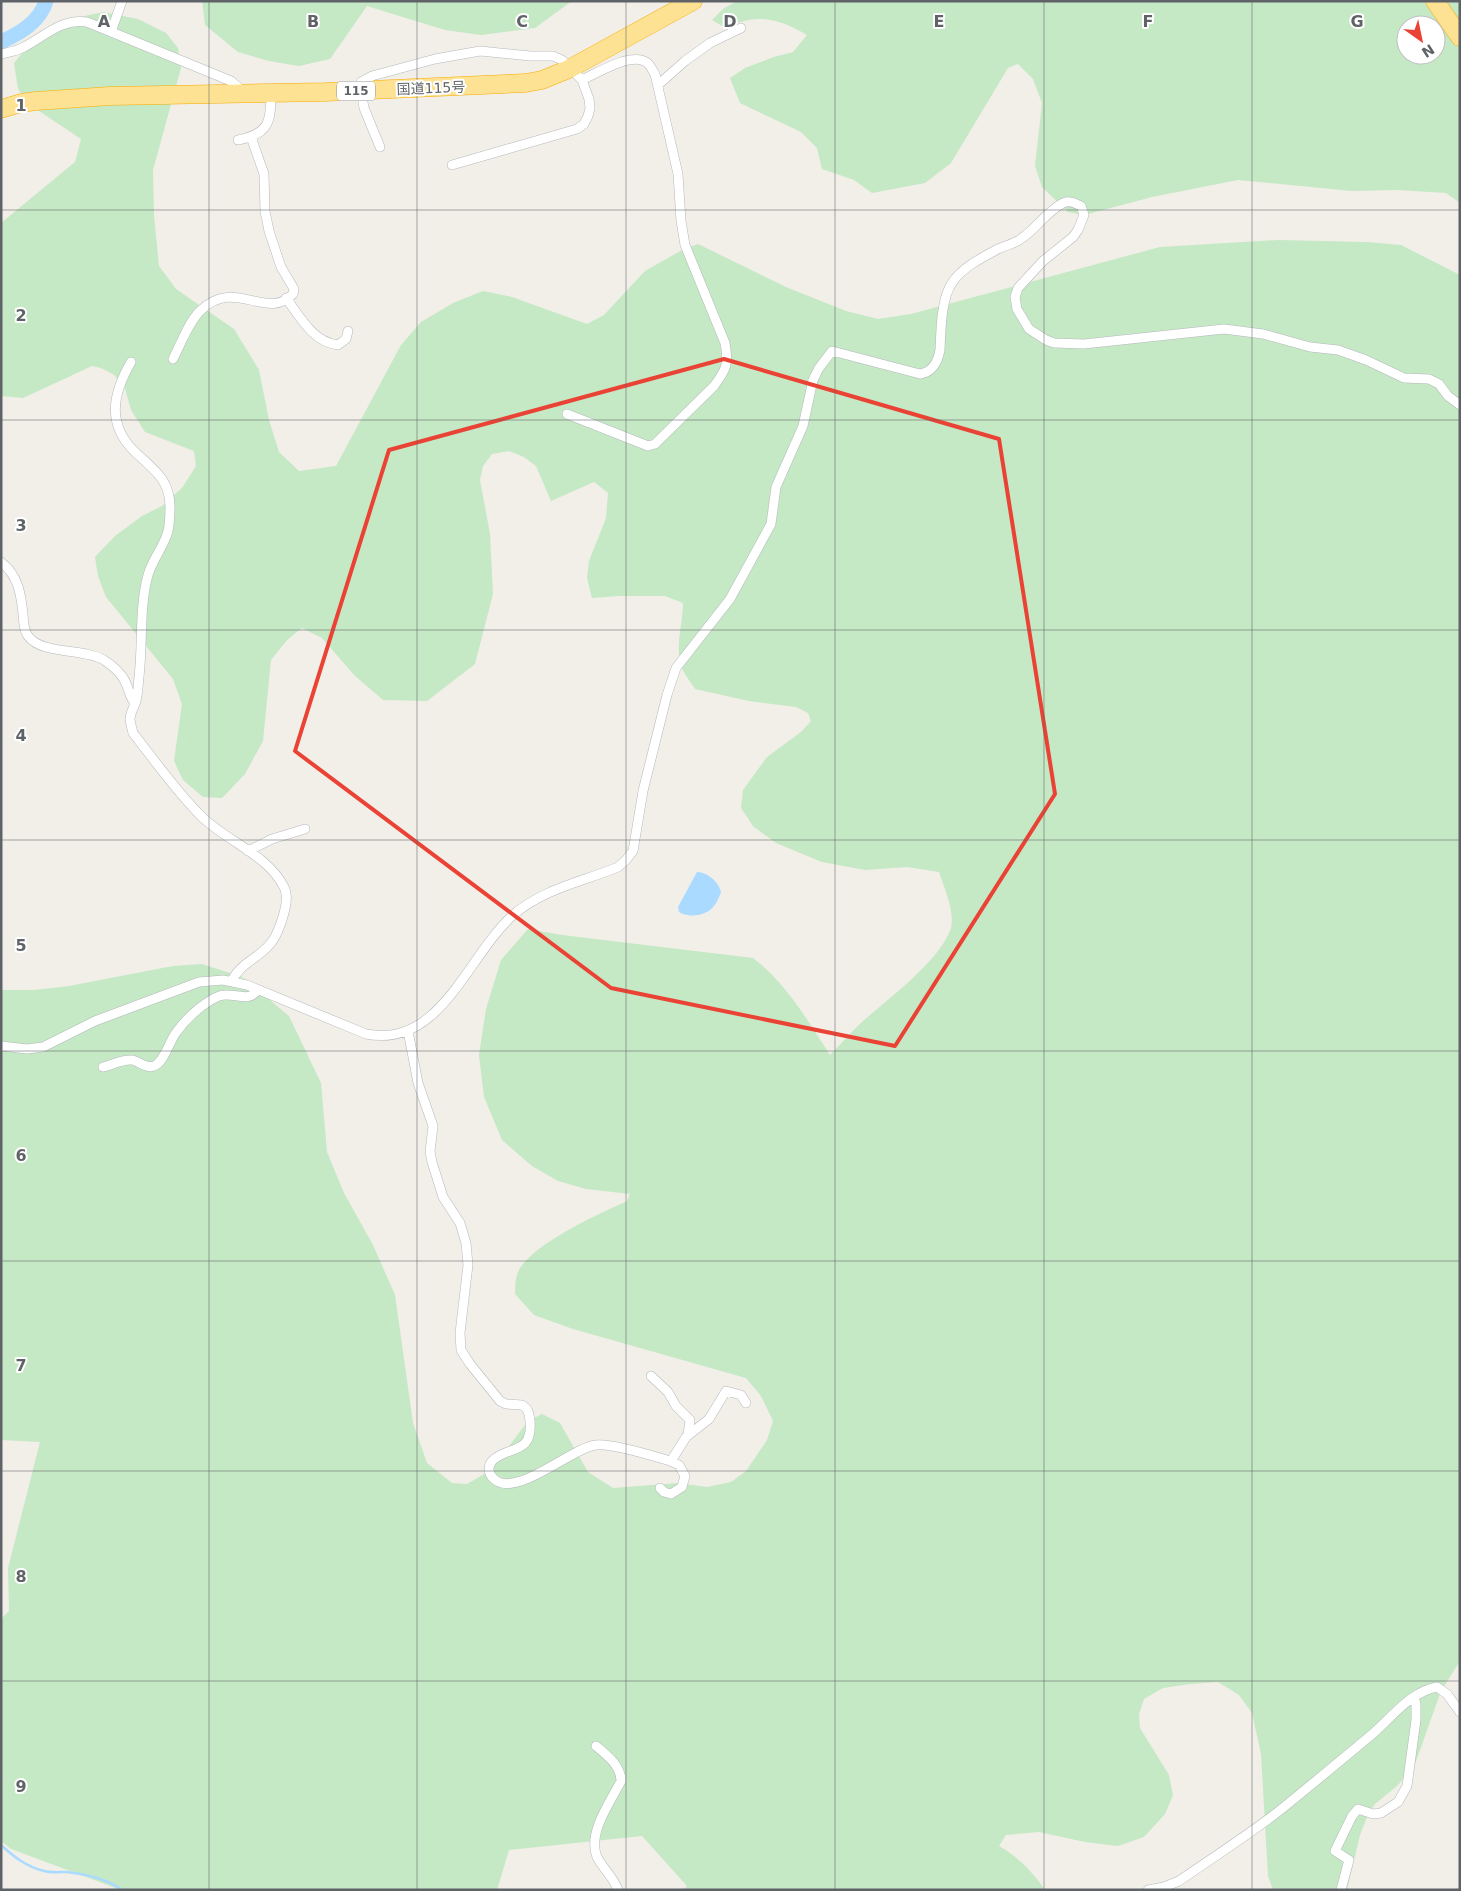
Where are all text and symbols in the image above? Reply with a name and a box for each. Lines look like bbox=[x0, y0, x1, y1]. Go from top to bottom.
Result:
text: A bbox=[98, 12, 111, 31]
text: B bbox=[307, 12, 319, 31]
text: C bbox=[516, 12, 528, 31]
text: D bbox=[723, 12, 737, 31]
text: E bbox=[934, 12, 944, 31]
text: F bbox=[1143, 12, 1153, 31]
text: G bbox=[1350, 12, 1364, 31]
north arrow bbox=[1396, 15, 1446, 65]
text: N bbox=[1419, 41, 1437, 61]
street label: 国道115号 bbox=[396, 79, 466, 97]
road number: 115 bbox=[337, 82, 375, 100]
text: 1 bbox=[15, 96, 27, 115]
text: 2 bbox=[15, 306, 27, 325]
text: 3 bbox=[15, 516, 27, 535]
text: 4 bbox=[15, 726, 27, 745]
text: 5 bbox=[15, 936, 27, 955]
text: 6 bbox=[15, 1146, 27, 1165]
text: 7 bbox=[15, 1356, 27, 1375]
text: 8 bbox=[15, 1567, 27, 1586]
text: 9 bbox=[15, 1777, 27, 1796]

